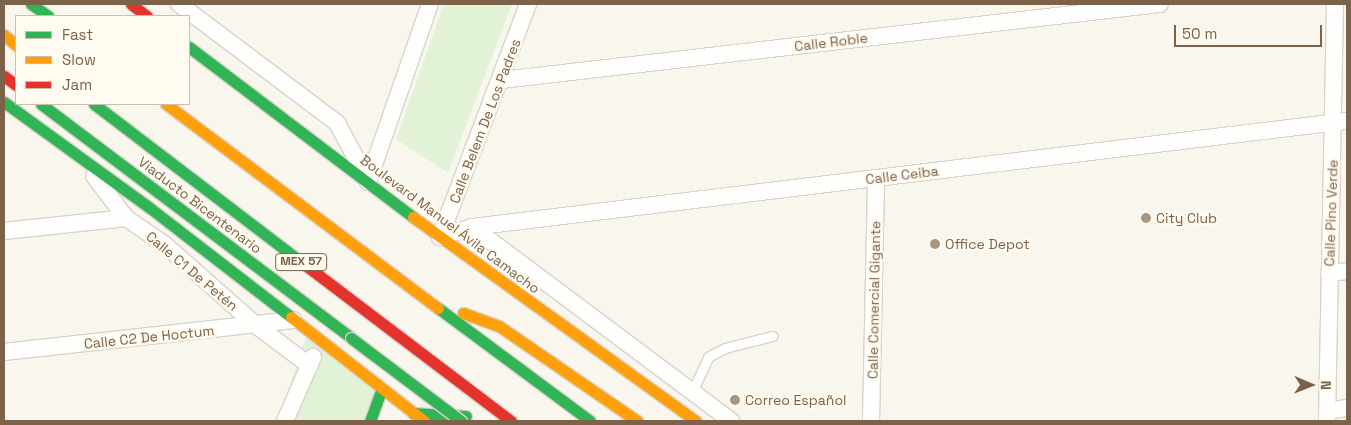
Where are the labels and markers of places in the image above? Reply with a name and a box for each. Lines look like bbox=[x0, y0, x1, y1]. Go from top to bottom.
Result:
place label: City Club bbox=[1156, 210, 1217, 226]
marker: City Club bbox=[1140, 212, 1152, 224]
place label: Office Depot bbox=[945, 236, 1030, 252]
marker: Office Depot bbox=[929, 238, 941, 250]
place label: Correo Español bbox=[745, 392, 846, 408]
marker: Correo Español bbox=[729, 394, 741, 406]

